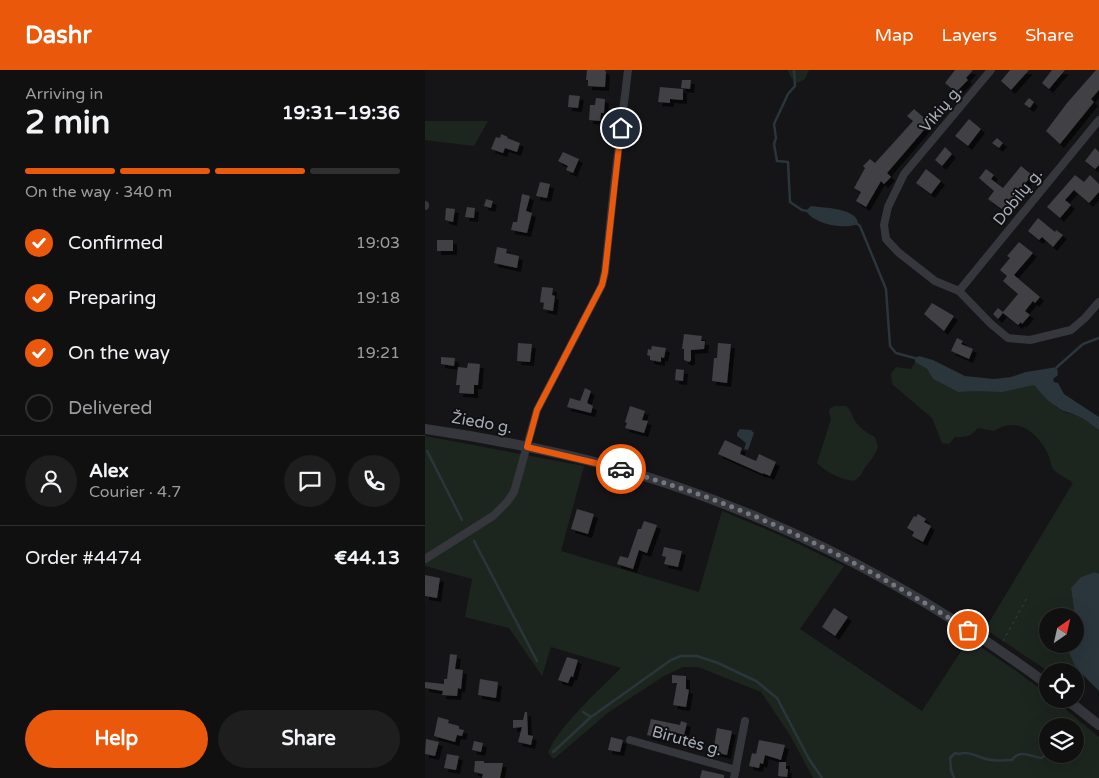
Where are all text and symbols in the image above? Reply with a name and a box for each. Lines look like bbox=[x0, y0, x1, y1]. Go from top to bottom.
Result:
text: Dashr bbox=[25, 21, 92, 50]
text: Map bbox=[875, 24, 914, 46]
text: Layers bbox=[942, 24, 997, 46]
text: Share bbox=[1025, 24, 1074, 46]
street label: Vikių g. bbox=[915, 81, 967, 137]
text: Arriving in bbox=[25, 84, 103, 104]
text: 19:31–19:36 bbox=[282, 102, 400, 124]
text: 2 min bbox=[25, 104, 110, 142]
pin bbox=[600, 107, 642, 149]
icon: home bbox=[607, 114, 635, 142]
street label: Dobilų g. bbox=[989, 164, 1047, 230]
text: On the way · 340 m bbox=[25, 182, 172, 202]
icon: check bbox=[25, 229, 53, 257]
text: Confirmed bbox=[68, 232, 163, 254]
text: 19:03 bbox=[356, 233, 400, 253]
icon: check bbox=[25, 284, 53, 312]
text: Preparing bbox=[68, 287, 157, 309]
text: 19:18 bbox=[356, 288, 400, 308]
icon: check bbox=[25, 339, 53, 367]
text: On the way bbox=[68, 342, 170, 364]
text: 19:21 bbox=[356, 343, 400, 363]
text: Delivered bbox=[68, 397, 153, 419]
street label: Žiedo g. bbox=[450, 408, 514, 438]
courier bbox=[596, 444, 646, 494]
button: person bbox=[25, 455, 77, 507]
button: chat bbox=[284, 455, 336, 507]
button: phone bbox=[348, 455, 400, 507]
icon: car bbox=[607, 455, 635, 483]
text: Alex bbox=[89, 460, 129, 482]
text: Courier · 4.7 bbox=[89, 482, 181, 502]
text: Order #4474 bbox=[25, 547, 142, 569]
text: €44.13 bbox=[334, 547, 400, 569]
north arrow bbox=[1039, 608, 1084, 652]
map controls bbox=[1039, 608, 1084, 763]
pin bbox=[947, 609, 989, 651]
icon: bag bbox=[954, 616, 982, 644]
button: locate bbox=[1039, 663, 1084, 708]
button: Help bbox=[25, 710, 208, 768]
button: Share bbox=[218, 710, 400, 768]
button: layers bbox=[1039, 718, 1084, 763]
street label: Birutės g. bbox=[650, 721, 724, 761]

